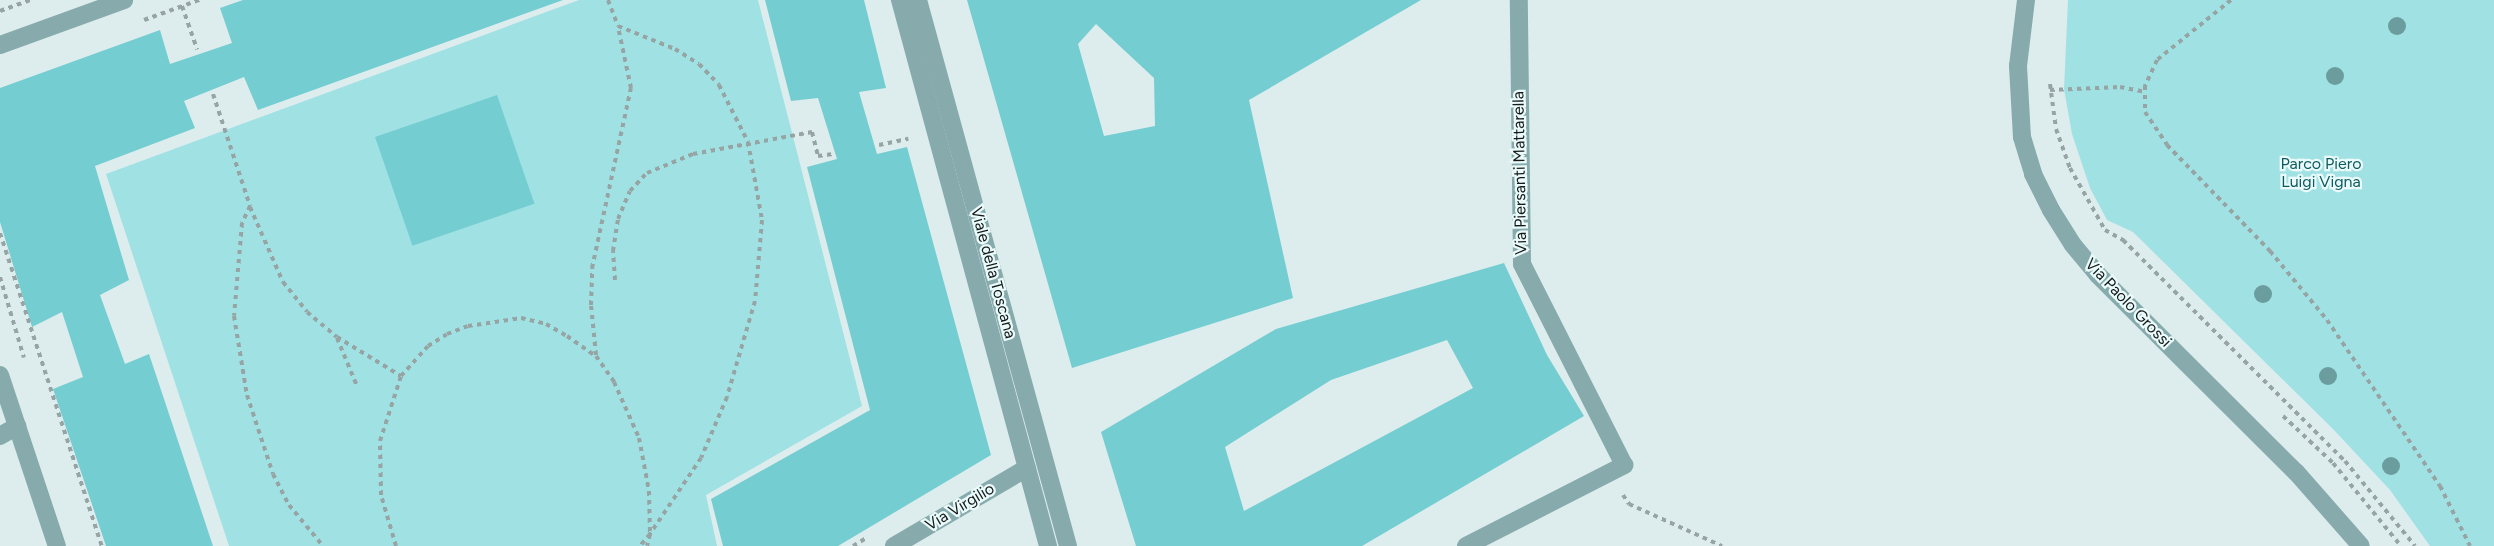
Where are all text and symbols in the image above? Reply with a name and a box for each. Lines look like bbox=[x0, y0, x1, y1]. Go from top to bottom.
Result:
street label: Via Piersanti Mattarella bbox=[1509, 91, 1531, 255]
park label: Parco Piero Luigi Vigna bbox=[2281, 154, 2361, 192]
street label: Viale della Toscana bbox=[966, 205, 1020, 341]
street label: Via Paolo Grossi bbox=[2081, 255, 2175, 351]
street label: Via Virgilio bbox=[922, 479, 998, 535]

